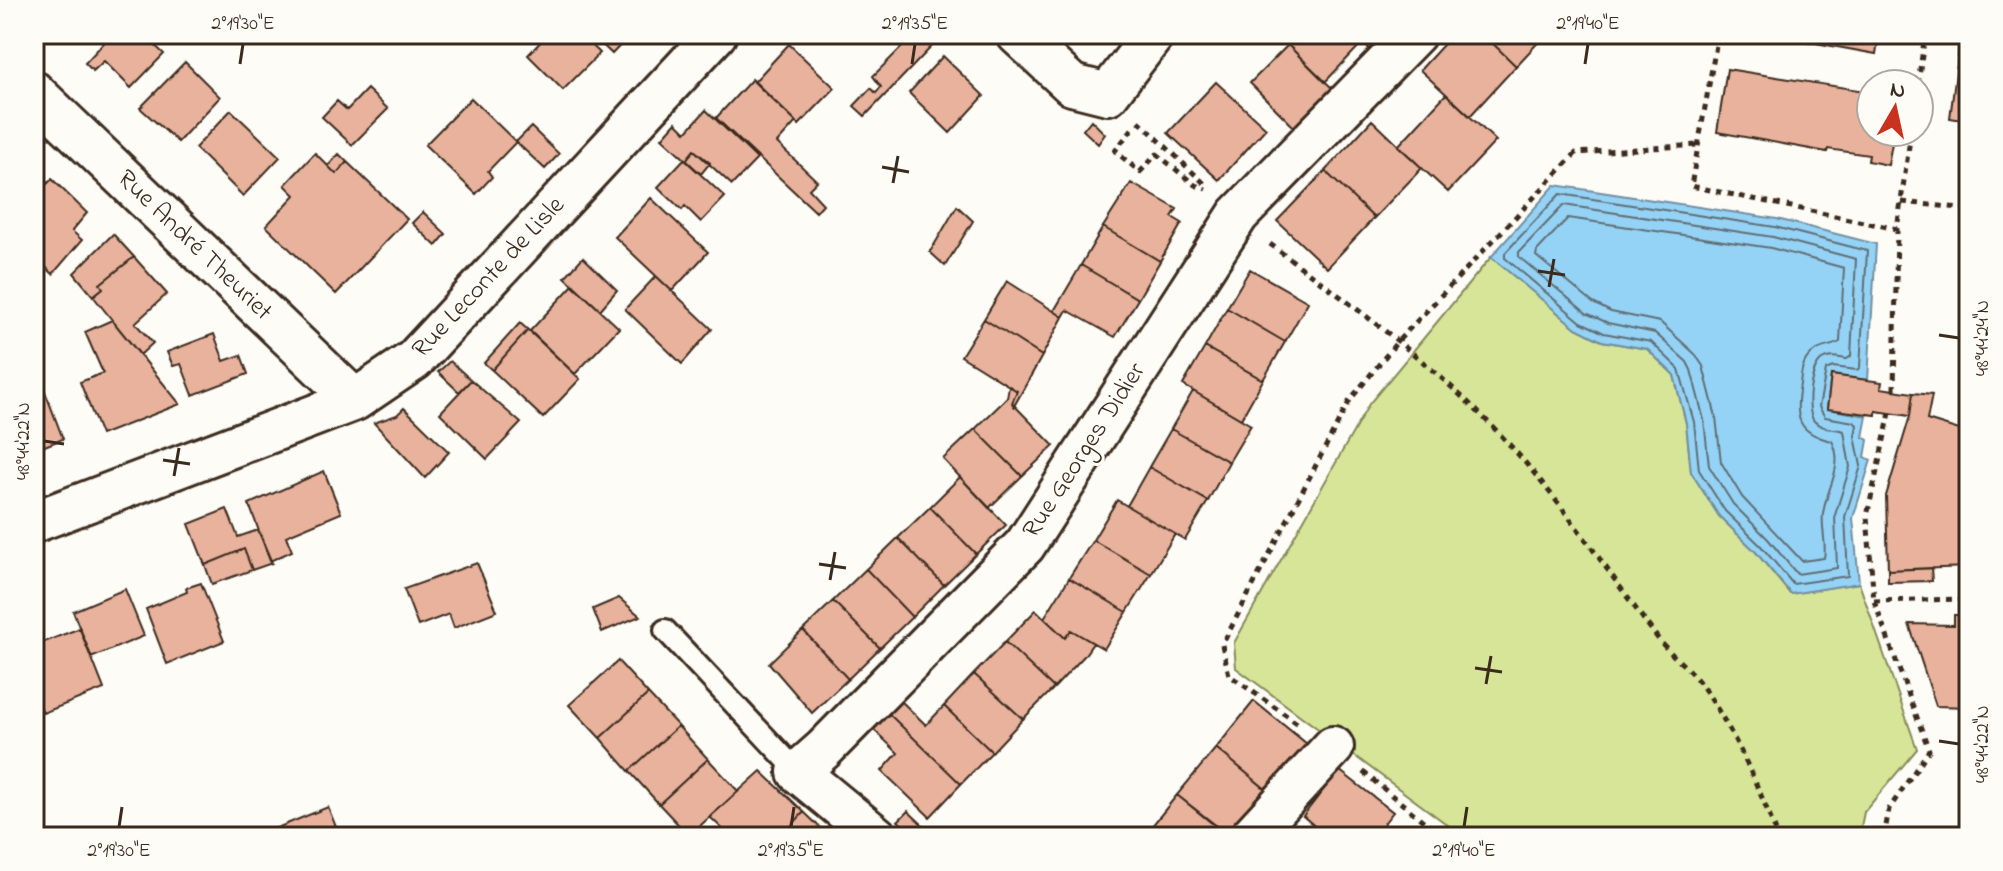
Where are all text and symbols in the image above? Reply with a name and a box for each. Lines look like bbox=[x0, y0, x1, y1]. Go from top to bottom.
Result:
text: 2°19'30"E bbox=[211, 10, 275, 39]
text: 2°19'35"E bbox=[882, 10, 948, 39]
text: 2°19'40"E bbox=[1556, 10, 1620, 39]
north arrow bbox=[1855, 68, 1935, 148]
text: N bbox=[1888, 74, 1908, 108]
street label: Rue André Theuriet bbox=[108, 162, 281, 331]
street label: Rue Leconte de Lisle bbox=[404, 188, 575, 368]
text: 48°44'24"N bbox=[1969, 300, 1998, 376]
street label: Rue Georges Didier bbox=[1014, 355, 1157, 546]
text: 48°44'22"N bbox=[10, 402, 39, 480]
text: 48°44'22"N bbox=[1969, 705, 1998, 783]
text: 2°19'30"E bbox=[87, 837, 151, 866]
text: 2°19'35"E bbox=[758, 837, 824, 866]
text: 2°19'40"E bbox=[1432, 837, 1496, 866]

